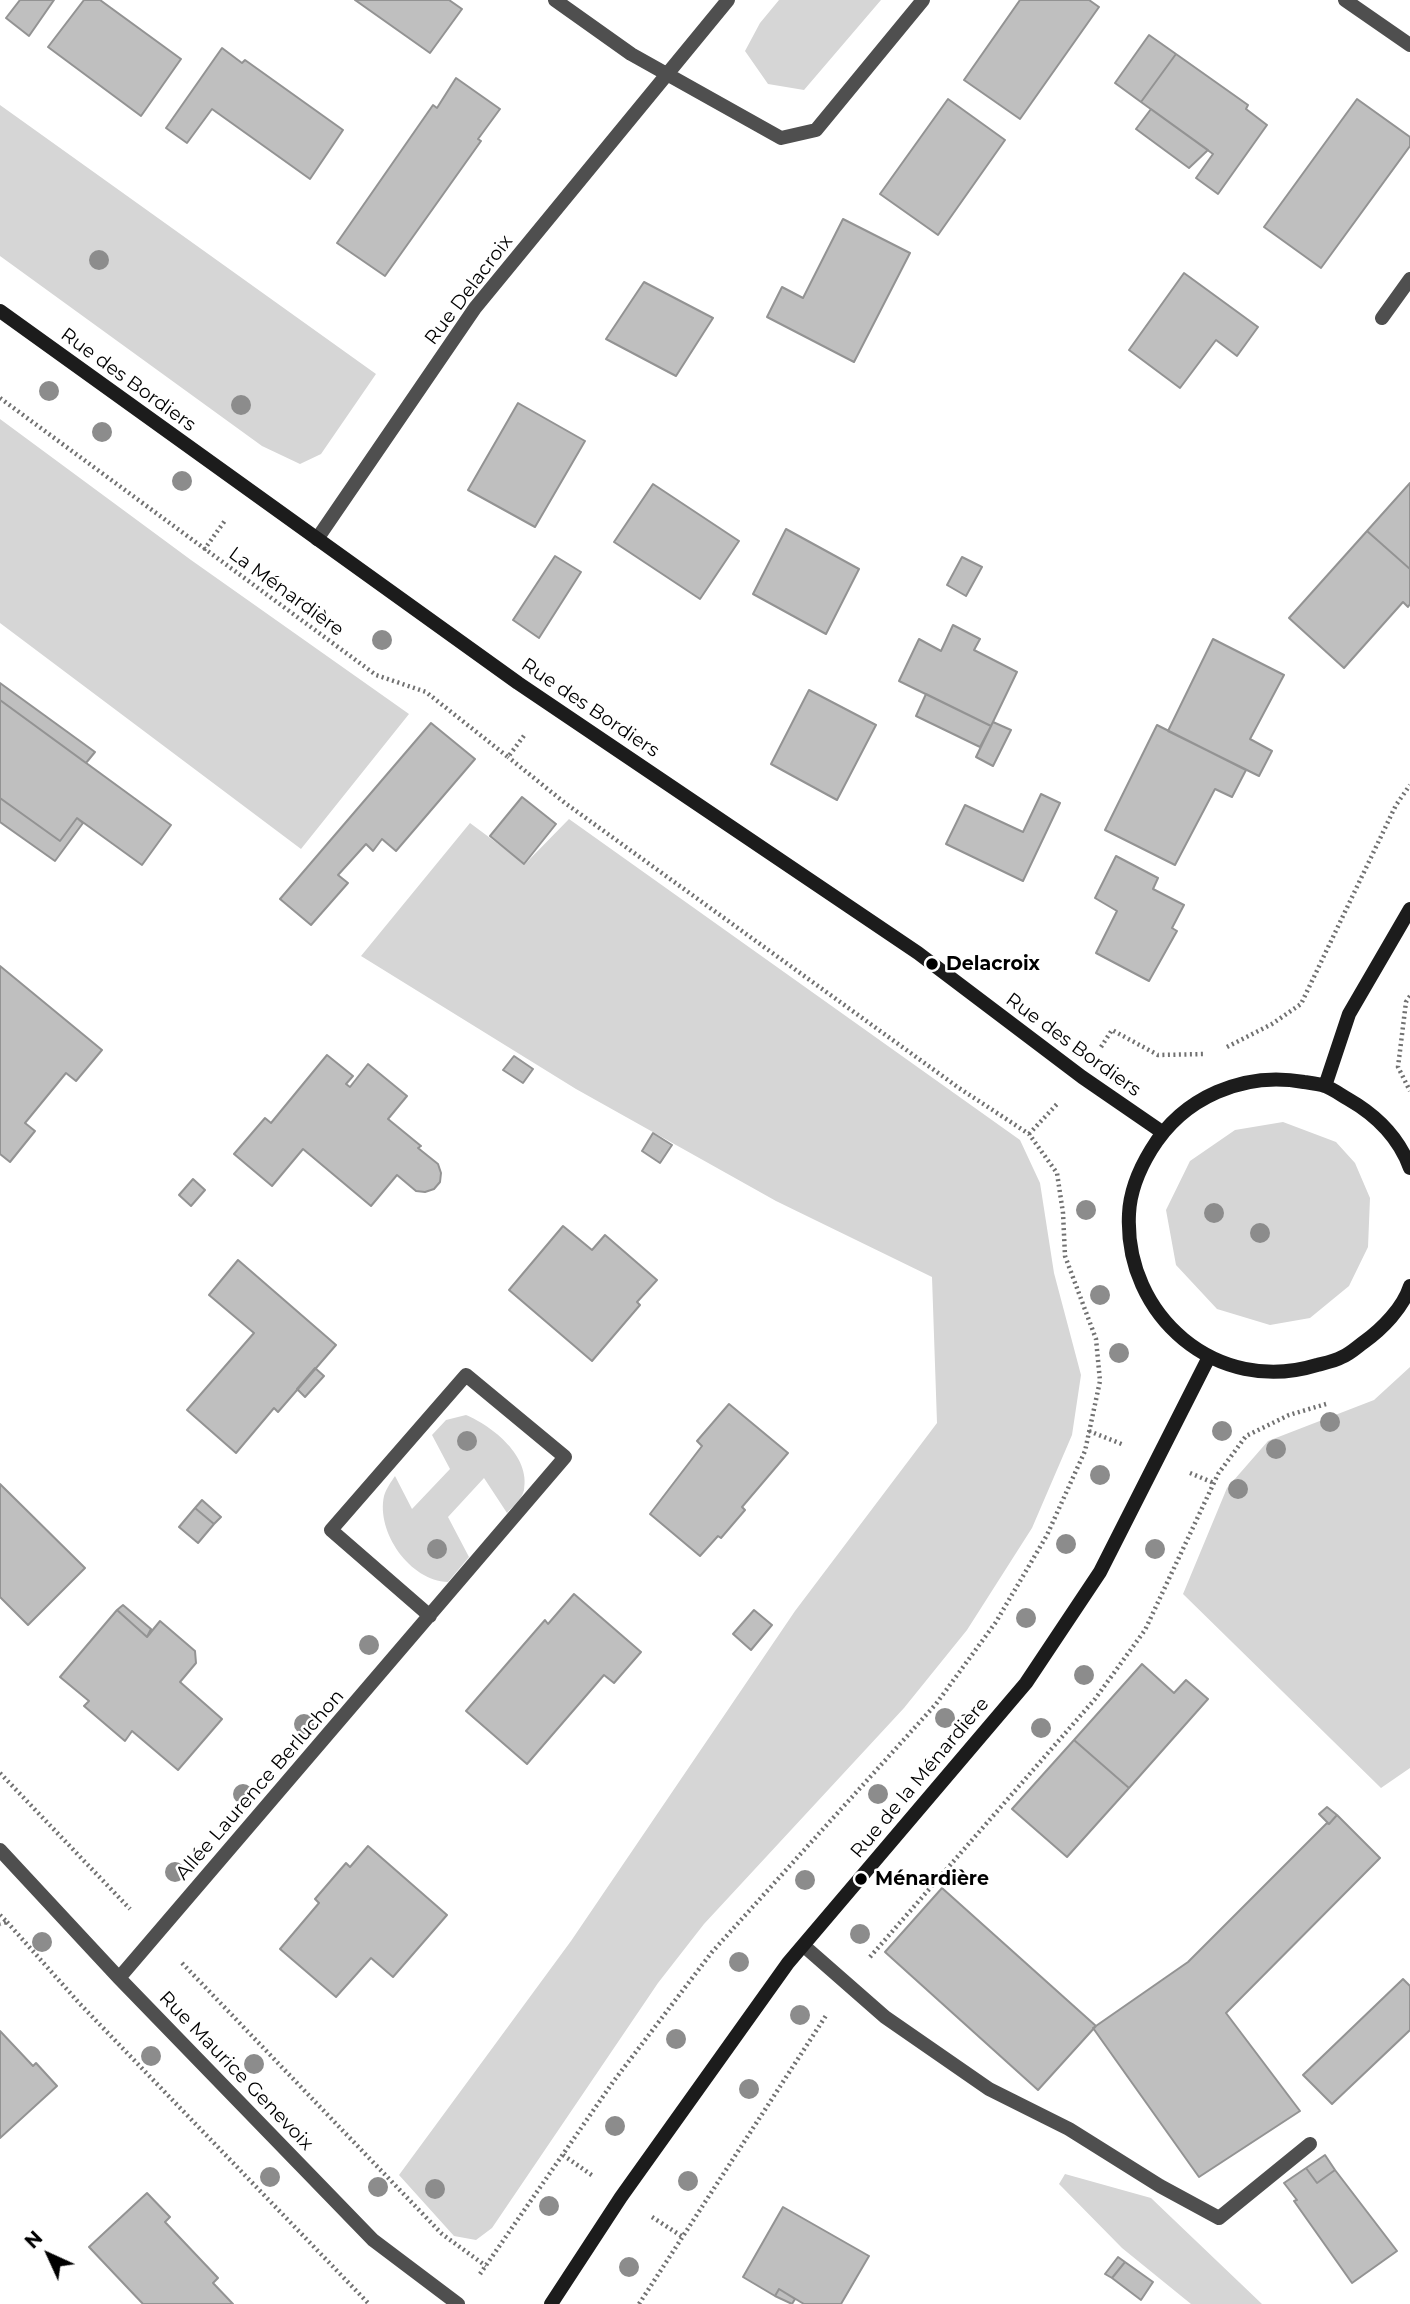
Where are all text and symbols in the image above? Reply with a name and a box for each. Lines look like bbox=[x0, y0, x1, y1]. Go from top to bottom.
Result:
street label: Rue Delacroix bbox=[420, 231, 518, 349]
street label: Rue des Bordiers bbox=[56, 323, 200, 437]
street label: La Ménardière bbox=[224, 543, 348, 641]
street label: Rue des Bordiers bbox=[517, 653, 663, 763]
place label: Delacroix bbox=[946, 953, 1040, 975]
marker: Delacroix bbox=[924, 956, 940, 972]
street label: Rue des Bordiers bbox=[1001, 988, 1145, 1102]
street label: Allée Laurence Berluchon bbox=[171, 1685, 349, 1885]
street label: Rue de la Ménardière bbox=[846, 1693, 994, 1863]
place label: Ménardière bbox=[875, 1868, 989, 1890]
marker: Ménardière bbox=[853, 1871, 869, 1887]
street label: Rue Maurice Genevoix bbox=[154, 1987, 318, 2155]
north arrow bbox=[14, 2220, 84, 2290]
text: N bbox=[20, 2226, 47, 2253]

